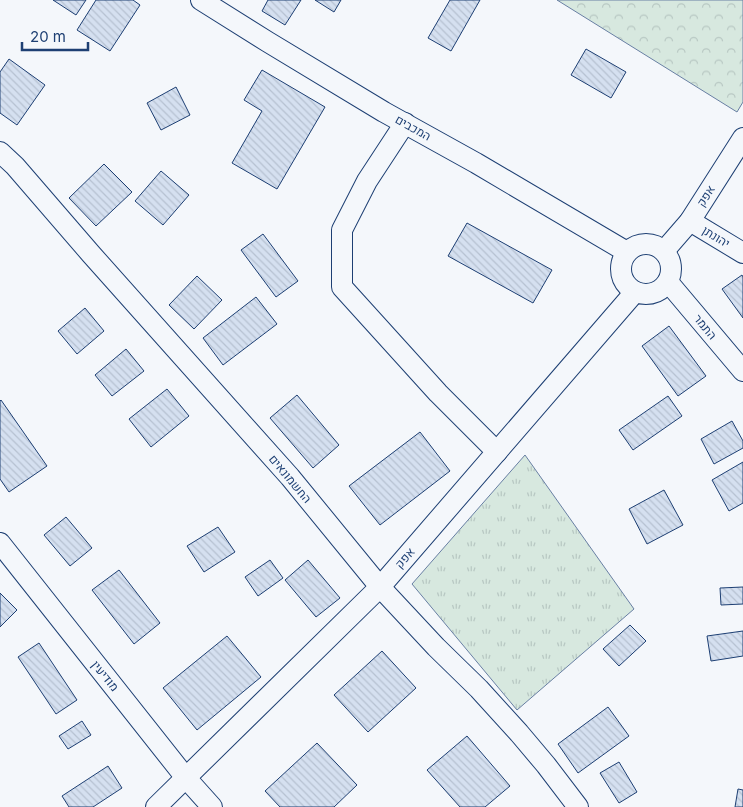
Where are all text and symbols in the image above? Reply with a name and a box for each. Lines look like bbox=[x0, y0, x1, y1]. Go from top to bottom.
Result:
scale bar bbox=[22, 20, 89, 52]
text: 20 m bbox=[30, 27, 66, 46]
street label: המכבים bbox=[393, 112, 434, 144]
street label: אפק bbox=[693, 182, 718, 209]
street label: יהונתן bbox=[700, 223, 733, 251]
street label: התמר bbox=[691, 311, 720, 342]
street label: החשמונאים bbox=[266, 452, 315, 506]
street label: אפק bbox=[392, 544, 418, 571]
street label: מודיעין bbox=[89, 657, 122, 694]

